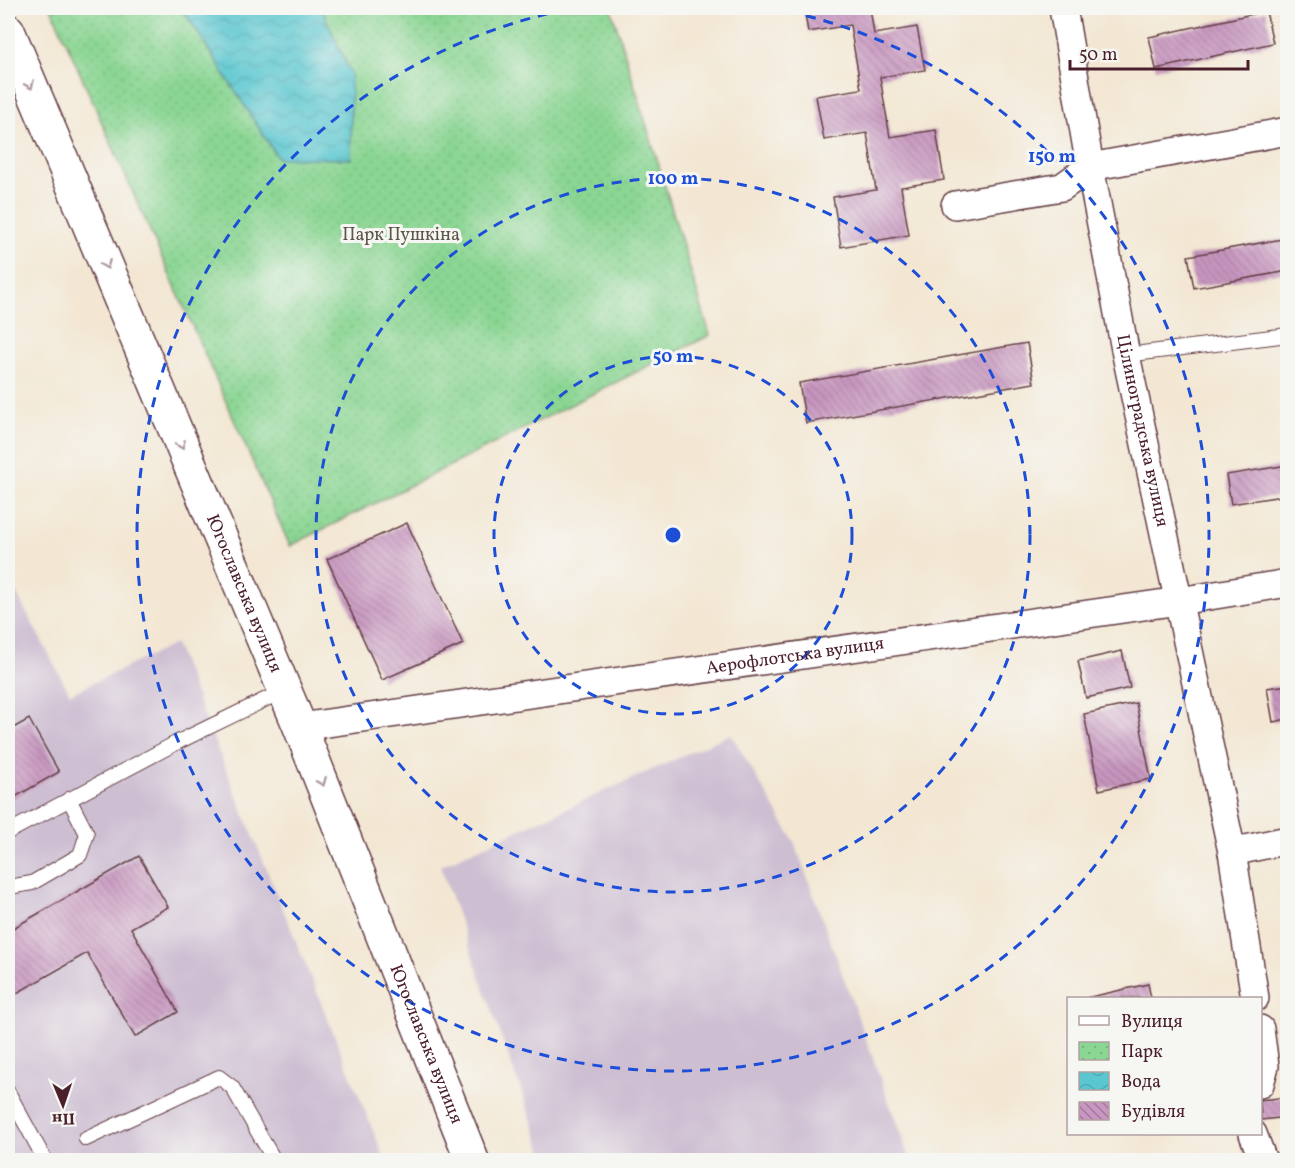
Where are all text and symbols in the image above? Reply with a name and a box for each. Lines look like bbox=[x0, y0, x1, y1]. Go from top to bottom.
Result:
scale bar bbox=[1070, 33, 1248, 71]
text: 50 m bbox=[1079, 43, 1118, 68]
one-way arrow bbox=[23, 79, 35, 90]
text: 150 m bbox=[1028, 145, 1076, 170]
text: 100 m bbox=[648, 167, 698, 192]
park label: Парк Пушкіна bbox=[342, 223, 460, 248]
one-way arrow bbox=[99, 258, 111, 269]
street label: Цілиноградська вулиця bbox=[1110, 332, 1175, 529]
text: 50 m bbox=[653, 345, 693, 370]
one-way arrow bbox=[174, 438, 186, 449]
street label: Югославська вулиця bbox=[200, 511, 288, 676]
centre of rings bbox=[663, 525, 683, 545]
street label: Аерофлотська вулиця bbox=[704, 631, 886, 681]
one-way arrow bbox=[315, 775, 327, 786]
street label: Югославська вулиця bbox=[383, 961, 469, 1127]
legend bbox=[1067, 997, 1262, 1135]
text: Вулиця bbox=[1121, 1010, 1183, 1035]
text: Парк bbox=[1121, 1040, 1163, 1065]
text: Вода bbox=[1121, 1070, 1161, 1095]
north arrow bbox=[33, 1075, 93, 1135]
text: Будівля bbox=[1121, 1100, 1185, 1125]
text: Пн bbox=[52, 1107, 75, 1129]

